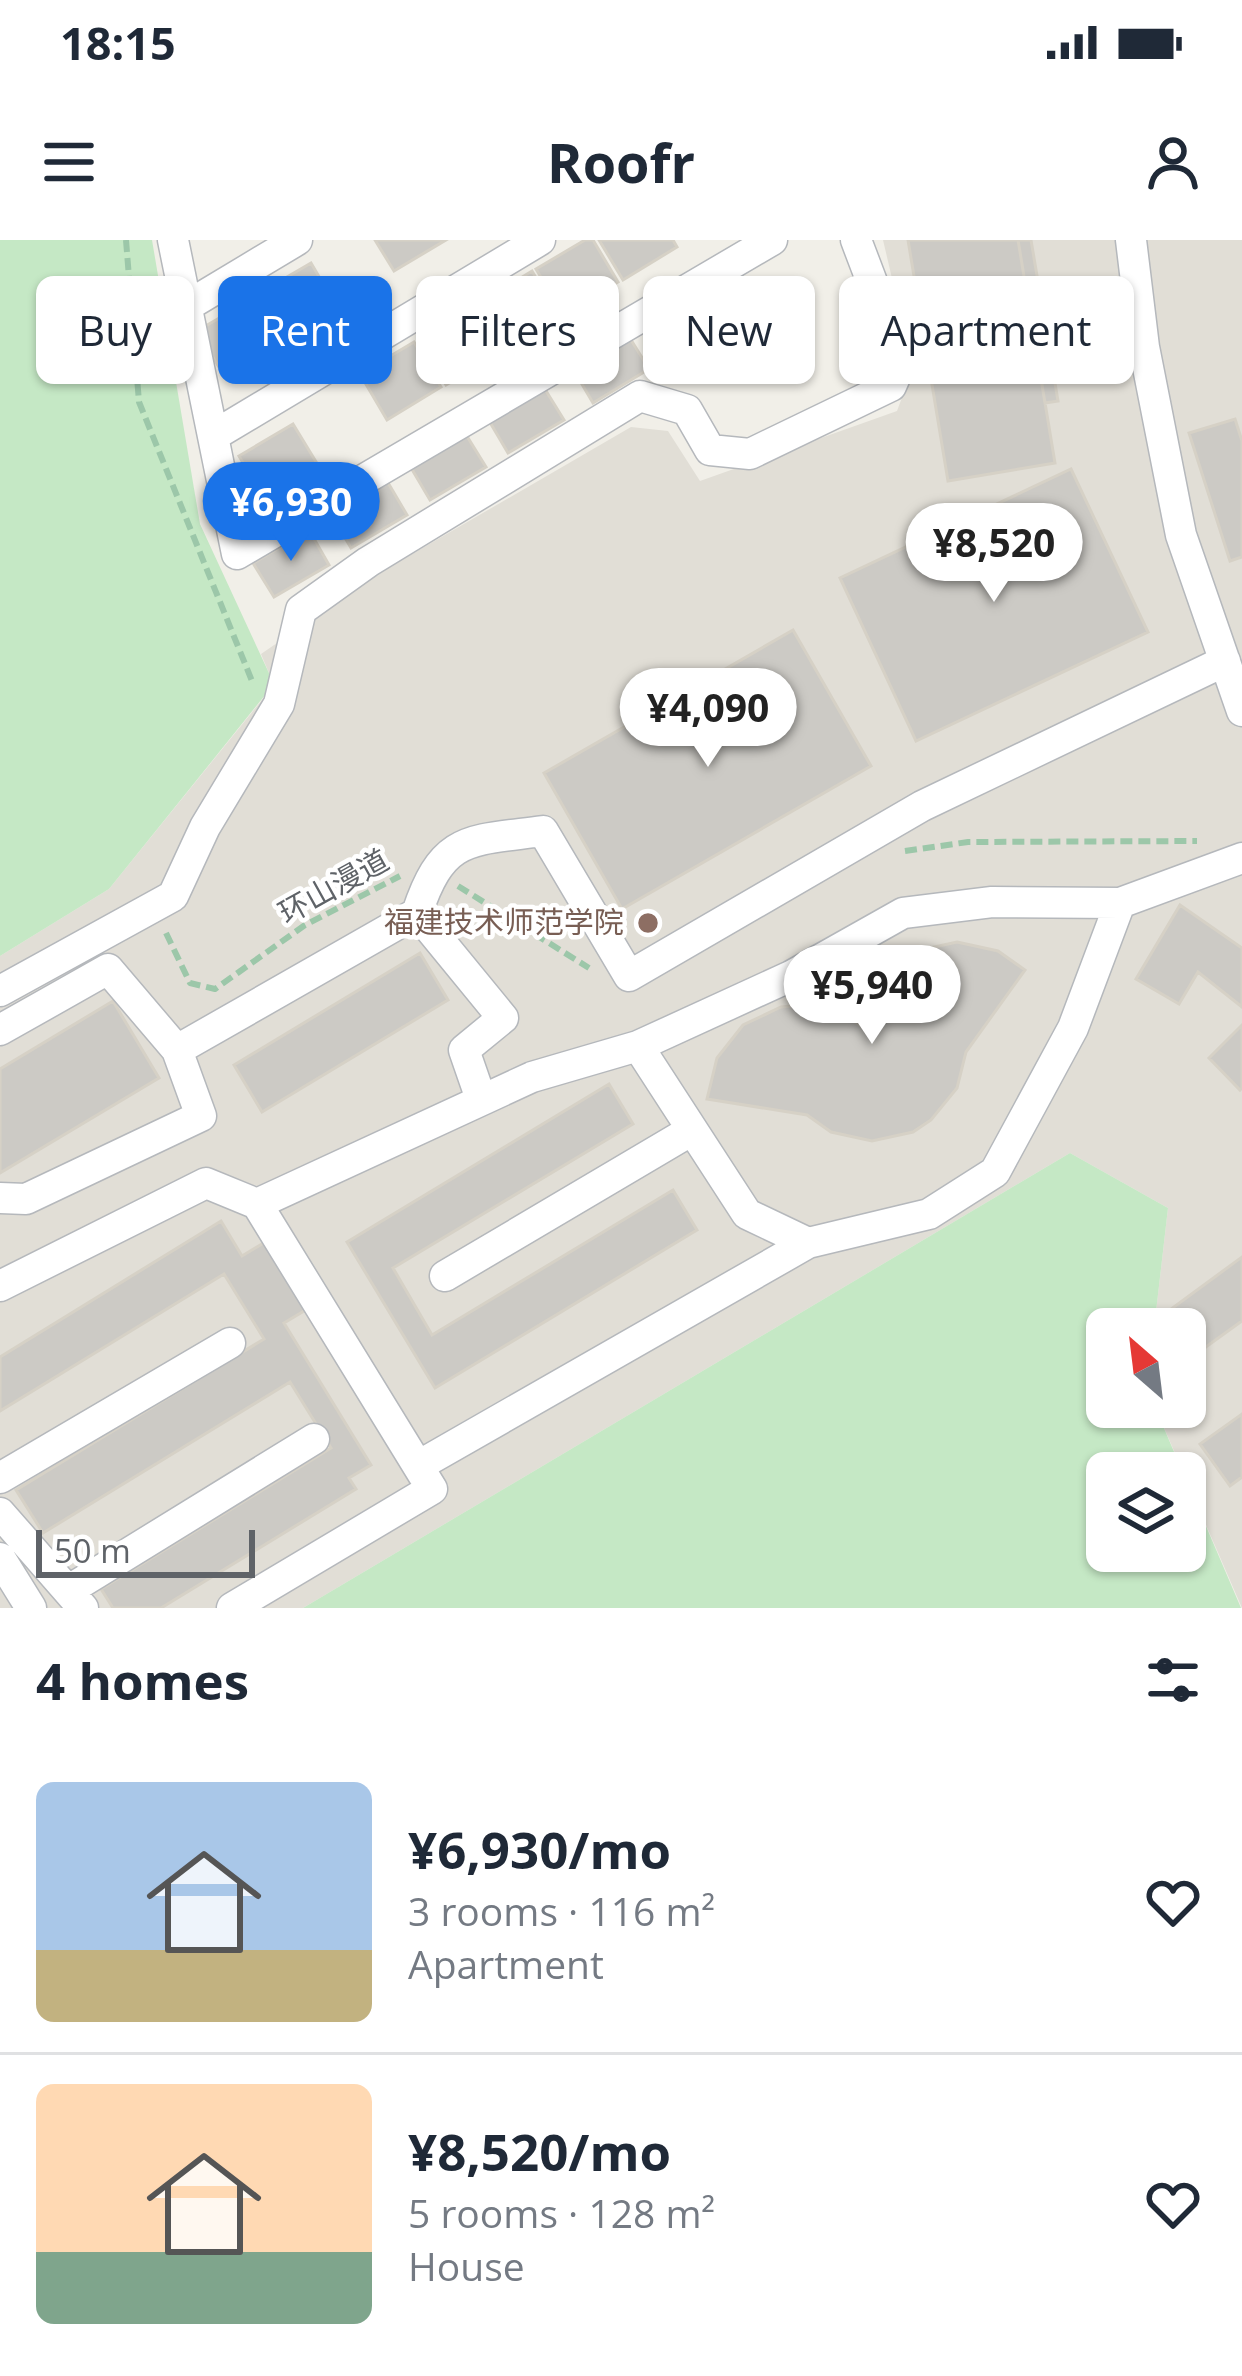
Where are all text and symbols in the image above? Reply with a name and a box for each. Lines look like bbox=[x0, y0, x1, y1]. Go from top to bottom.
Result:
text: 18:15 bbox=[60, 12, 176, 73]
text: Roofr bbox=[547, 125, 695, 199]
icon: menu bbox=[36, 129, 102, 195]
icon: person bbox=[1140, 129, 1206, 195]
chip: Buy bbox=[36, 276, 194, 384]
chip: Rent bbox=[218, 276, 392, 384]
chip: Filters bbox=[416, 276, 619, 384]
chip: New bbox=[643, 276, 815, 384]
chip: Apartment bbox=[839, 276, 1134, 384]
pin: ¥6,930 bbox=[193, 462, 389, 564]
text: ¥6,930 bbox=[230, 474, 352, 527]
pin: ¥8,520 bbox=[896, 503, 1092, 605]
text: ¥8,520 bbox=[933, 515, 1055, 568]
pin: ¥4,090 bbox=[610, 668, 806, 770]
text: ¥4,090 bbox=[647, 680, 769, 733]
street label: 环山漫道 bbox=[271, 839, 396, 933]
place label: 福建技术师范学院 bbox=[384, 901, 624, 942]
marker: 福建技术师范学院 bbox=[635, 910, 661, 936]
pin: ¥5,940 bbox=[774, 945, 970, 1047]
text: ¥5,940 bbox=[811, 957, 933, 1010]
north arrow bbox=[1086, 1308, 1206, 1428]
map controls bbox=[1086, 1308, 1206, 1572]
button: layers bbox=[1086, 1452, 1206, 1572]
scale bar bbox=[36, 1524, 255, 1577]
text: 50 m bbox=[54, 1528, 131, 1573]
text: 4 homes bbox=[36, 1645, 249, 1715]
icon: filters bbox=[1140, 1647, 1206, 1713]
text: ¥6,930/mo bbox=[408, 1814, 671, 1884]
icon: home bbox=[132, 1830, 276, 1974]
icon: heart bbox=[1140, 1869, 1206, 1935]
text: 3 rooms · 116 m² bbox=[408, 1884, 715, 1937]
text: Apartment bbox=[408, 1937, 604, 1990]
text: ¥8,520/mo bbox=[408, 2116, 671, 2186]
icon: home bbox=[132, 2132, 276, 2276]
icon: heart bbox=[1140, 2171, 1206, 2237]
text: 5 rooms · 128 m² bbox=[408, 2186, 715, 2239]
text: House bbox=[408, 2239, 525, 2292]

